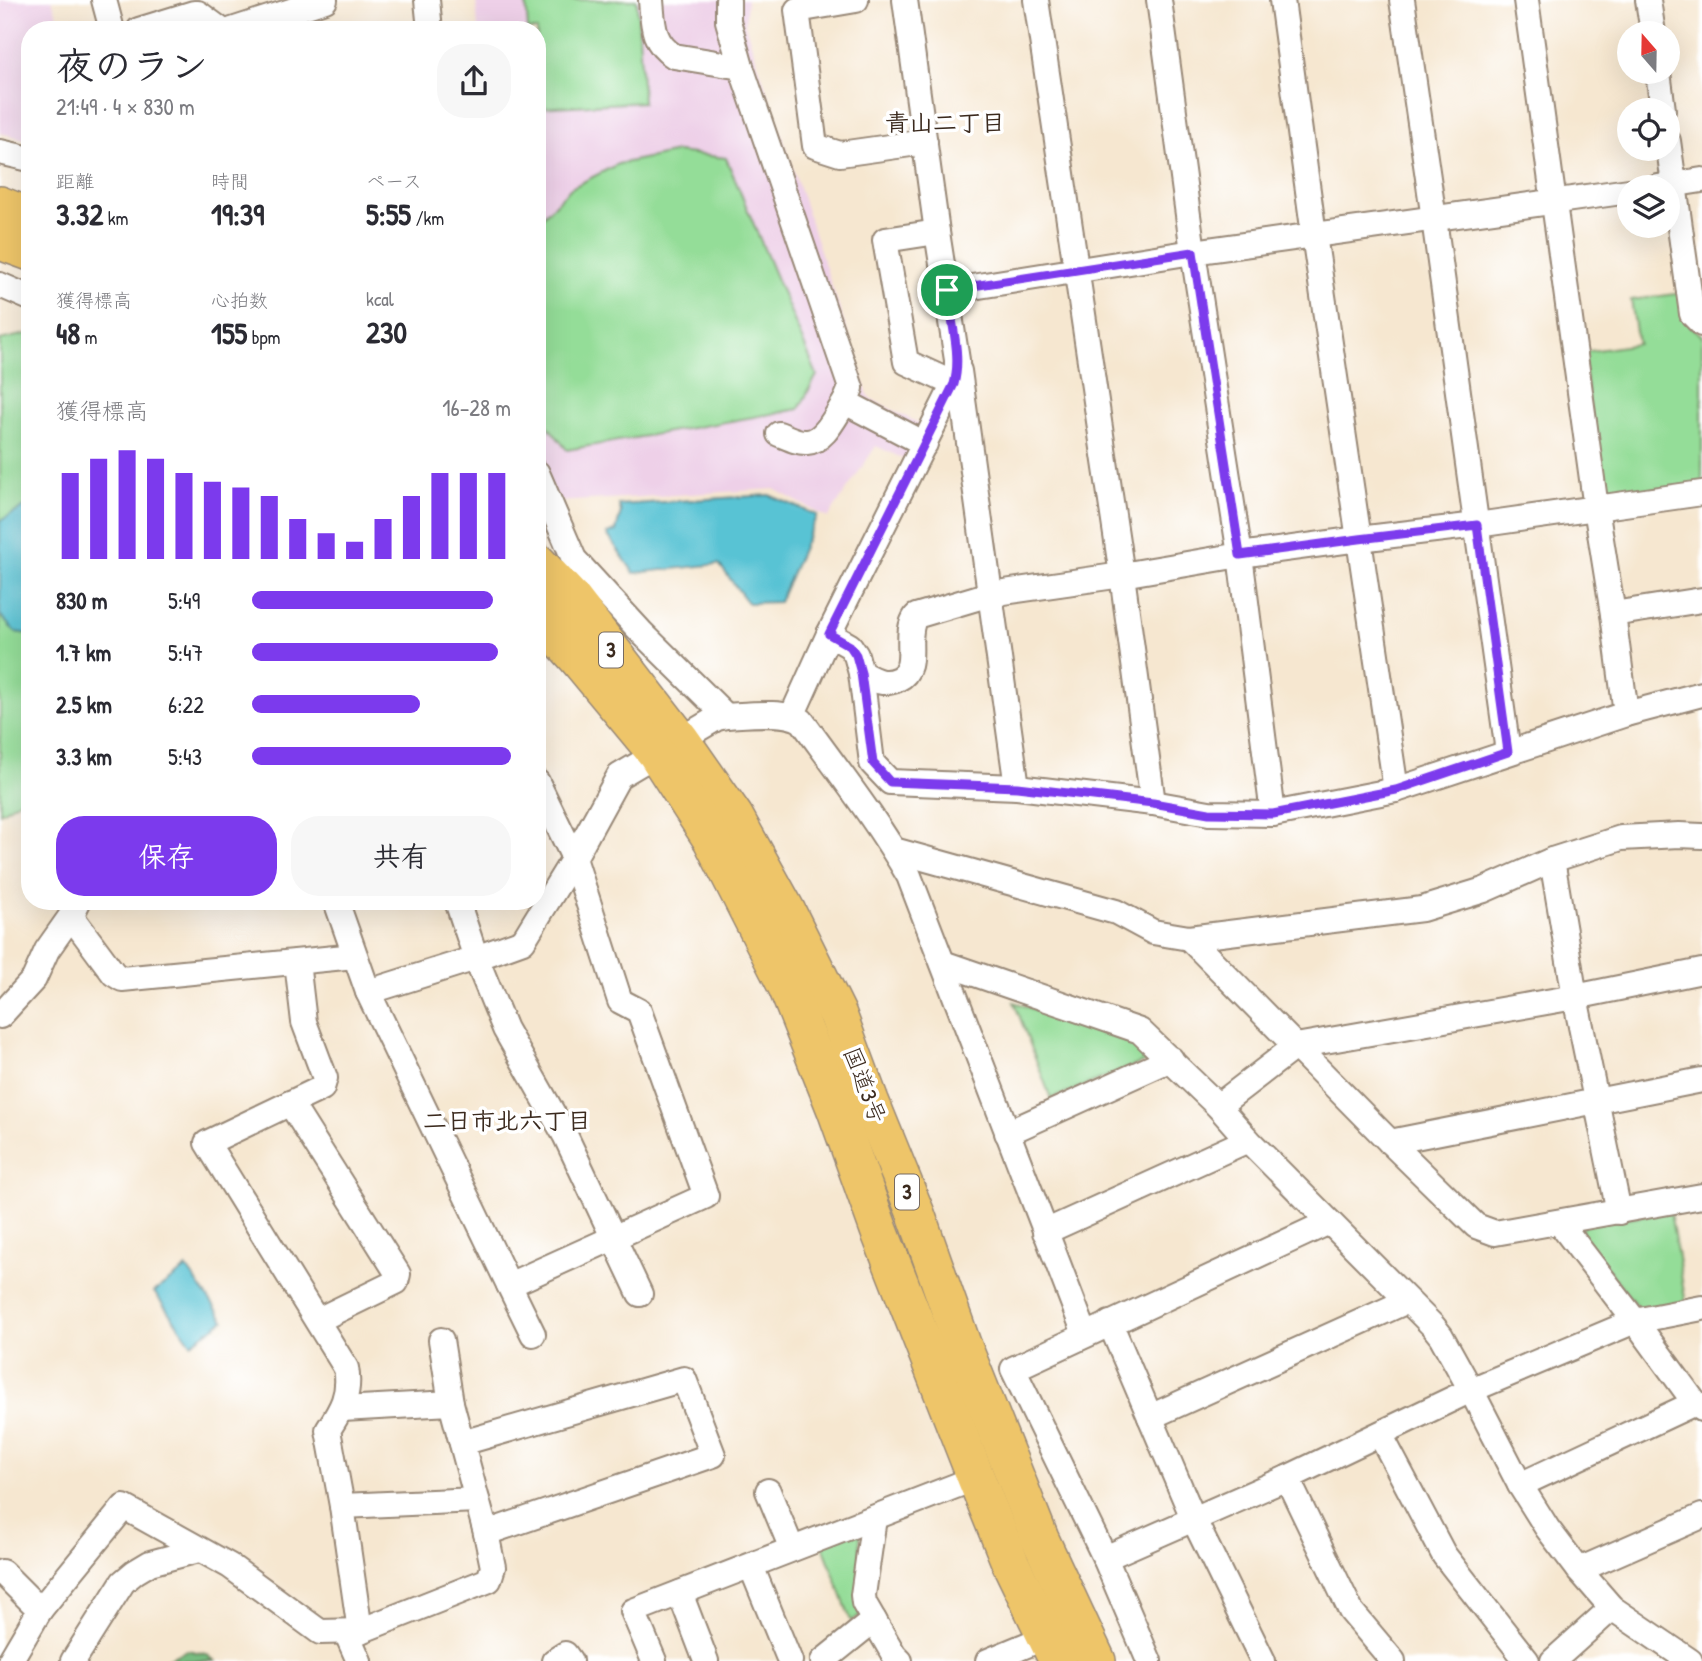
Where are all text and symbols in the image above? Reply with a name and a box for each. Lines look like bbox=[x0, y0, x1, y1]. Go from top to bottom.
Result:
north arrow bbox=[1617, 21, 1680, 84]
map controls bbox=[1617, 21, 1680, 238]
text: 夜のラン bbox=[56, 39, 208, 91]
button: share bbox=[437, 44, 511, 118]
text: 21:49 · 4 × 830 m bbox=[56, 91, 195, 122]
button: locate bbox=[1617, 98, 1680, 161]
district label: 青山二丁目 bbox=[885, 106, 1005, 138]
text: 距離 bbox=[56, 168, 94, 194]
text: 時間 bbox=[211, 168, 249, 194]
text: ペース bbox=[366, 168, 422, 194]
button: layers bbox=[1617, 175, 1680, 238]
text: 3.32 bbox=[56, 194, 103, 234]
text: 19:39 bbox=[211, 194, 264, 234]
text: 5:55 bbox=[366, 194, 411, 234]
text: km bbox=[103, 205, 129, 231]
text: /km bbox=[411, 205, 444, 231]
pin bbox=[917, 260, 977, 320]
icon: arrive bbox=[928, 271, 966, 309]
text: kcal bbox=[366, 286, 394, 312]
text: 獲得標高 bbox=[56, 287, 132, 313]
text: 心拍数 bbox=[211, 287, 268, 313]
text: 230 bbox=[366, 312, 407, 352]
text: 48 bbox=[56, 313, 80, 353]
text: 155 bbox=[211, 313, 247, 353]
text: m bbox=[80, 324, 98, 350]
text: bpm bbox=[247, 324, 281, 350]
text: 16–28 m bbox=[442, 392, 511, 423]
text: 獲得標高 bbox=[56, 395, 148, 426]
text: 830 m bbox=[56, 585, 108, 616]
text: 5:49 bbox=[168, 585, 200, 616]
road number: 3 bbox=[599, 632, 623, 668]
text: 1.7 km bbox=[56, 637, 111, 668]
text: 5:47 bbox=[168, 637, 203, 668]
text: 2.5 km bbox=[56, 689, 112, 720]
text: 6:22 bbox=[168, 689, 204, 720]
text: 3.3 km bbox=[56, 741, 112, 772]
text: 5:43 bbox=[168, 741, 202, 772]
button: 保存 bbox=[56, 816, 277, 896]
button: 共有 bbox=[291, 816, 511, 896]
street label: 国道3号 bbox=[837, 1042, 894, 1127]
district label: 二日市北六丁目 bbox=[423, 1104, 591, 1136]
road number: 3 bbox=[895, 1174, 919, 1210]

